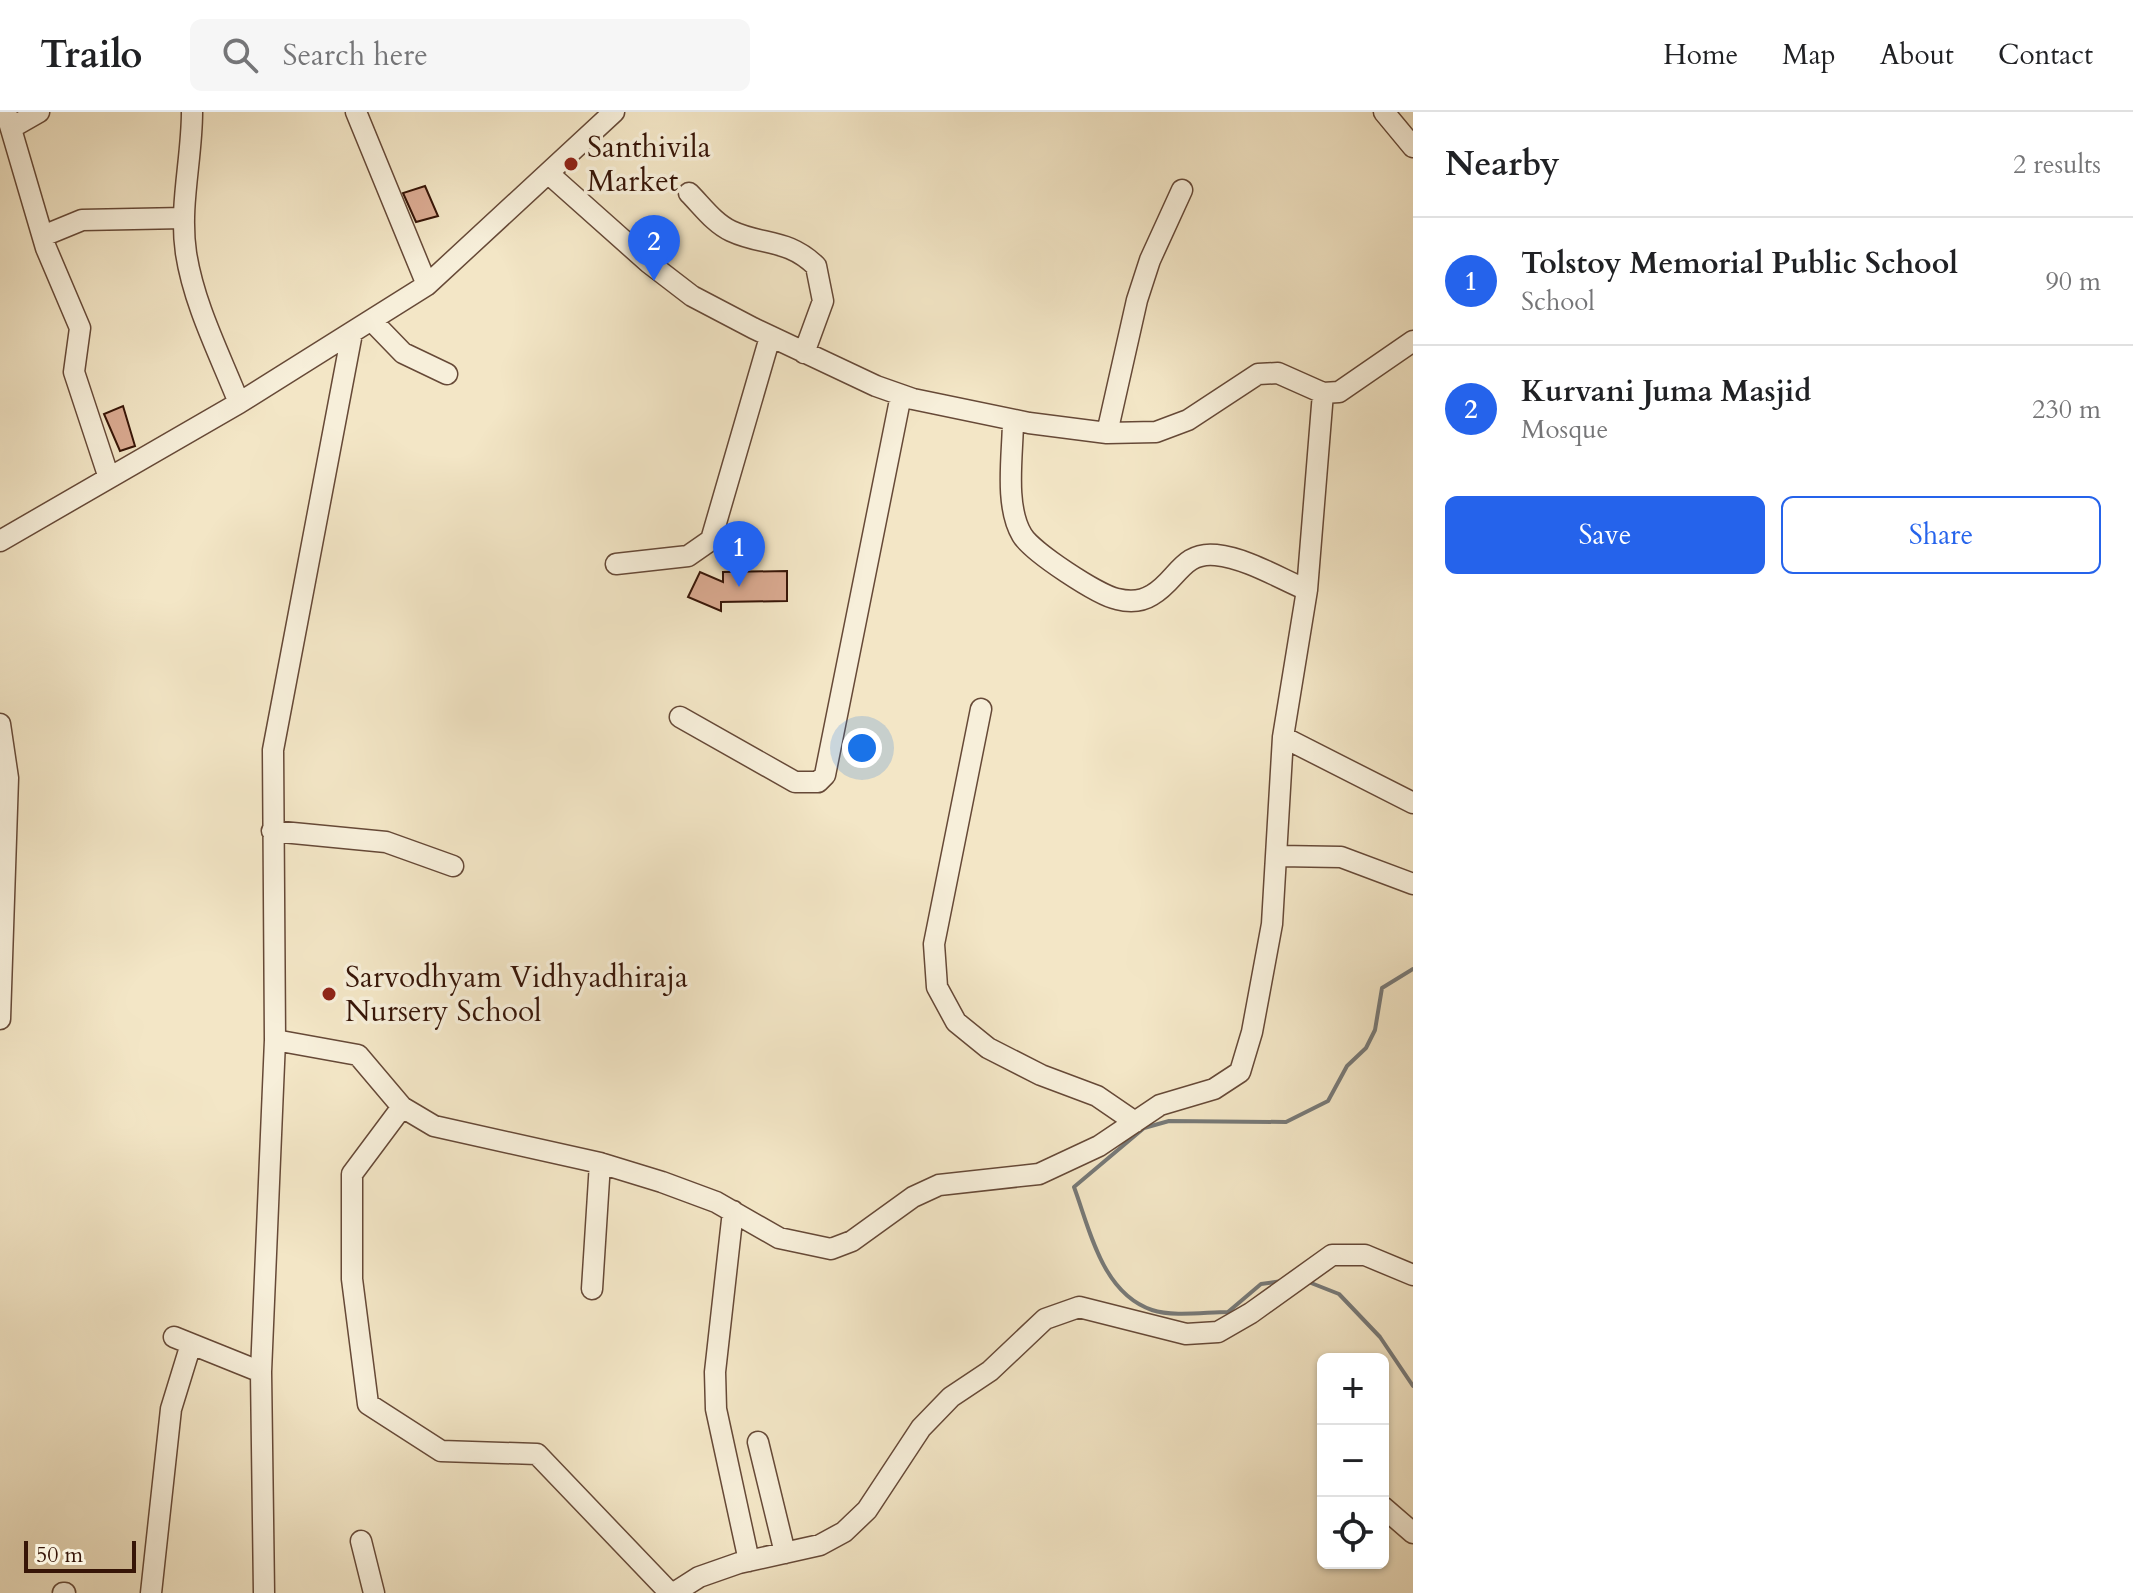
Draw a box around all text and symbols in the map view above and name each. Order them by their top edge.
search box [190,19,750,91]
text: Trailo [40,29,142,81]
icon: search [218,33,262,77]
text: Search here [282,35,428,76]
text: Home [1663,36,1738,74]
text: Map [1782,36,1836,74]
text: About [1880,36,1954,74]
text: Contact [1998,36,2093,74]
place label: Santhivila Market [587,127,711,202]
text: Nearby [1445,141,1560,187]
text: 2 results [2013,147,2101,182]
marker: Santhivila Market [562,155,580,173]
pin: 2 [628,215,680,281]
text: Tolstoy Memorial Public School [1521,243,1958,284]
text: 1 [1464,264,1478,299]
text: 90 m [2045,264,2101,299]
text: School [1521,284,1595,319]
text: Kurvani Juma Masjid [1521,371,1811,412]
text: 2 [1464,392,1478,427]
text: 230 m [2032,392,2101,427]
text: Mosque [1521,412,1608,447]
button: Save [1445,496,1765,574]
button: Share [1781,496,2101,574]
pin: 1 [713,521,765,587]
your location [842,728,882,768]
place label: Sarvodhyam Vidhyadhiraja Nursery School [345,957,688,1032]
marker: Sarvodhyam Vidhyadhiraja Nursery School [320,985,338,1003]
map controls [1317,1353,1389,1569]
button: + [1317,1353,1389,1425]
button: − [1317,1425,1389,1497]
button: locate [1317,1497,1389,1569]
scale bar [24,1537,136,1573]
text: 50 m [36,1540,83,1570]

